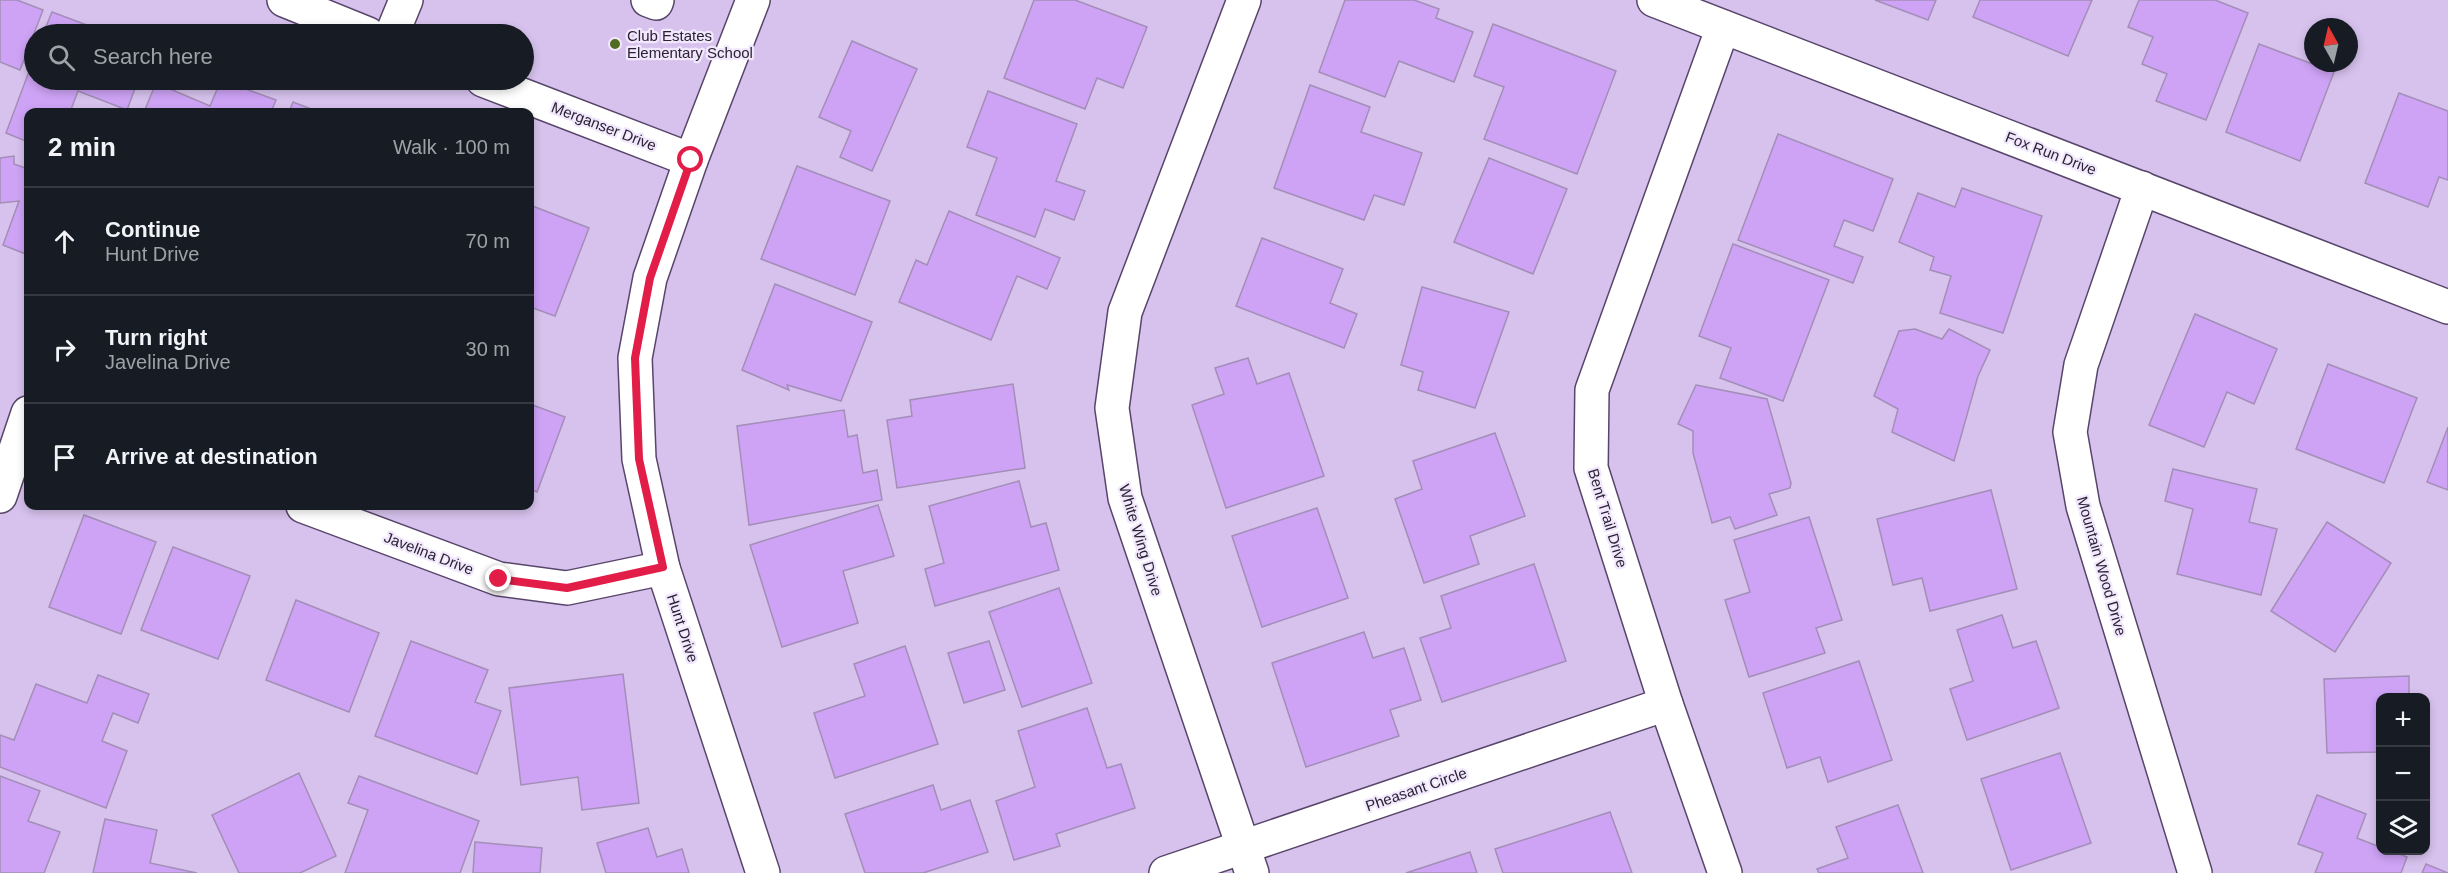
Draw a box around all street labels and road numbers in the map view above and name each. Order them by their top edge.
street label: Merganser Drive [549,98,659,154]
street label: Fox Run Drive [2003,128,2099,178]
street label: Bent Trail Drive [1585,466,1631,570]
street label: White Wing Drive [1116,482,1166,598]
street label: Mountain Wood Drive [2074,494,2130,638]
street label: Javelina Drive [382,528,476,578]
street label: Hunt Drive [664,592,702,664]
street label: Pheasant Circle [1363,764,1469,814]

